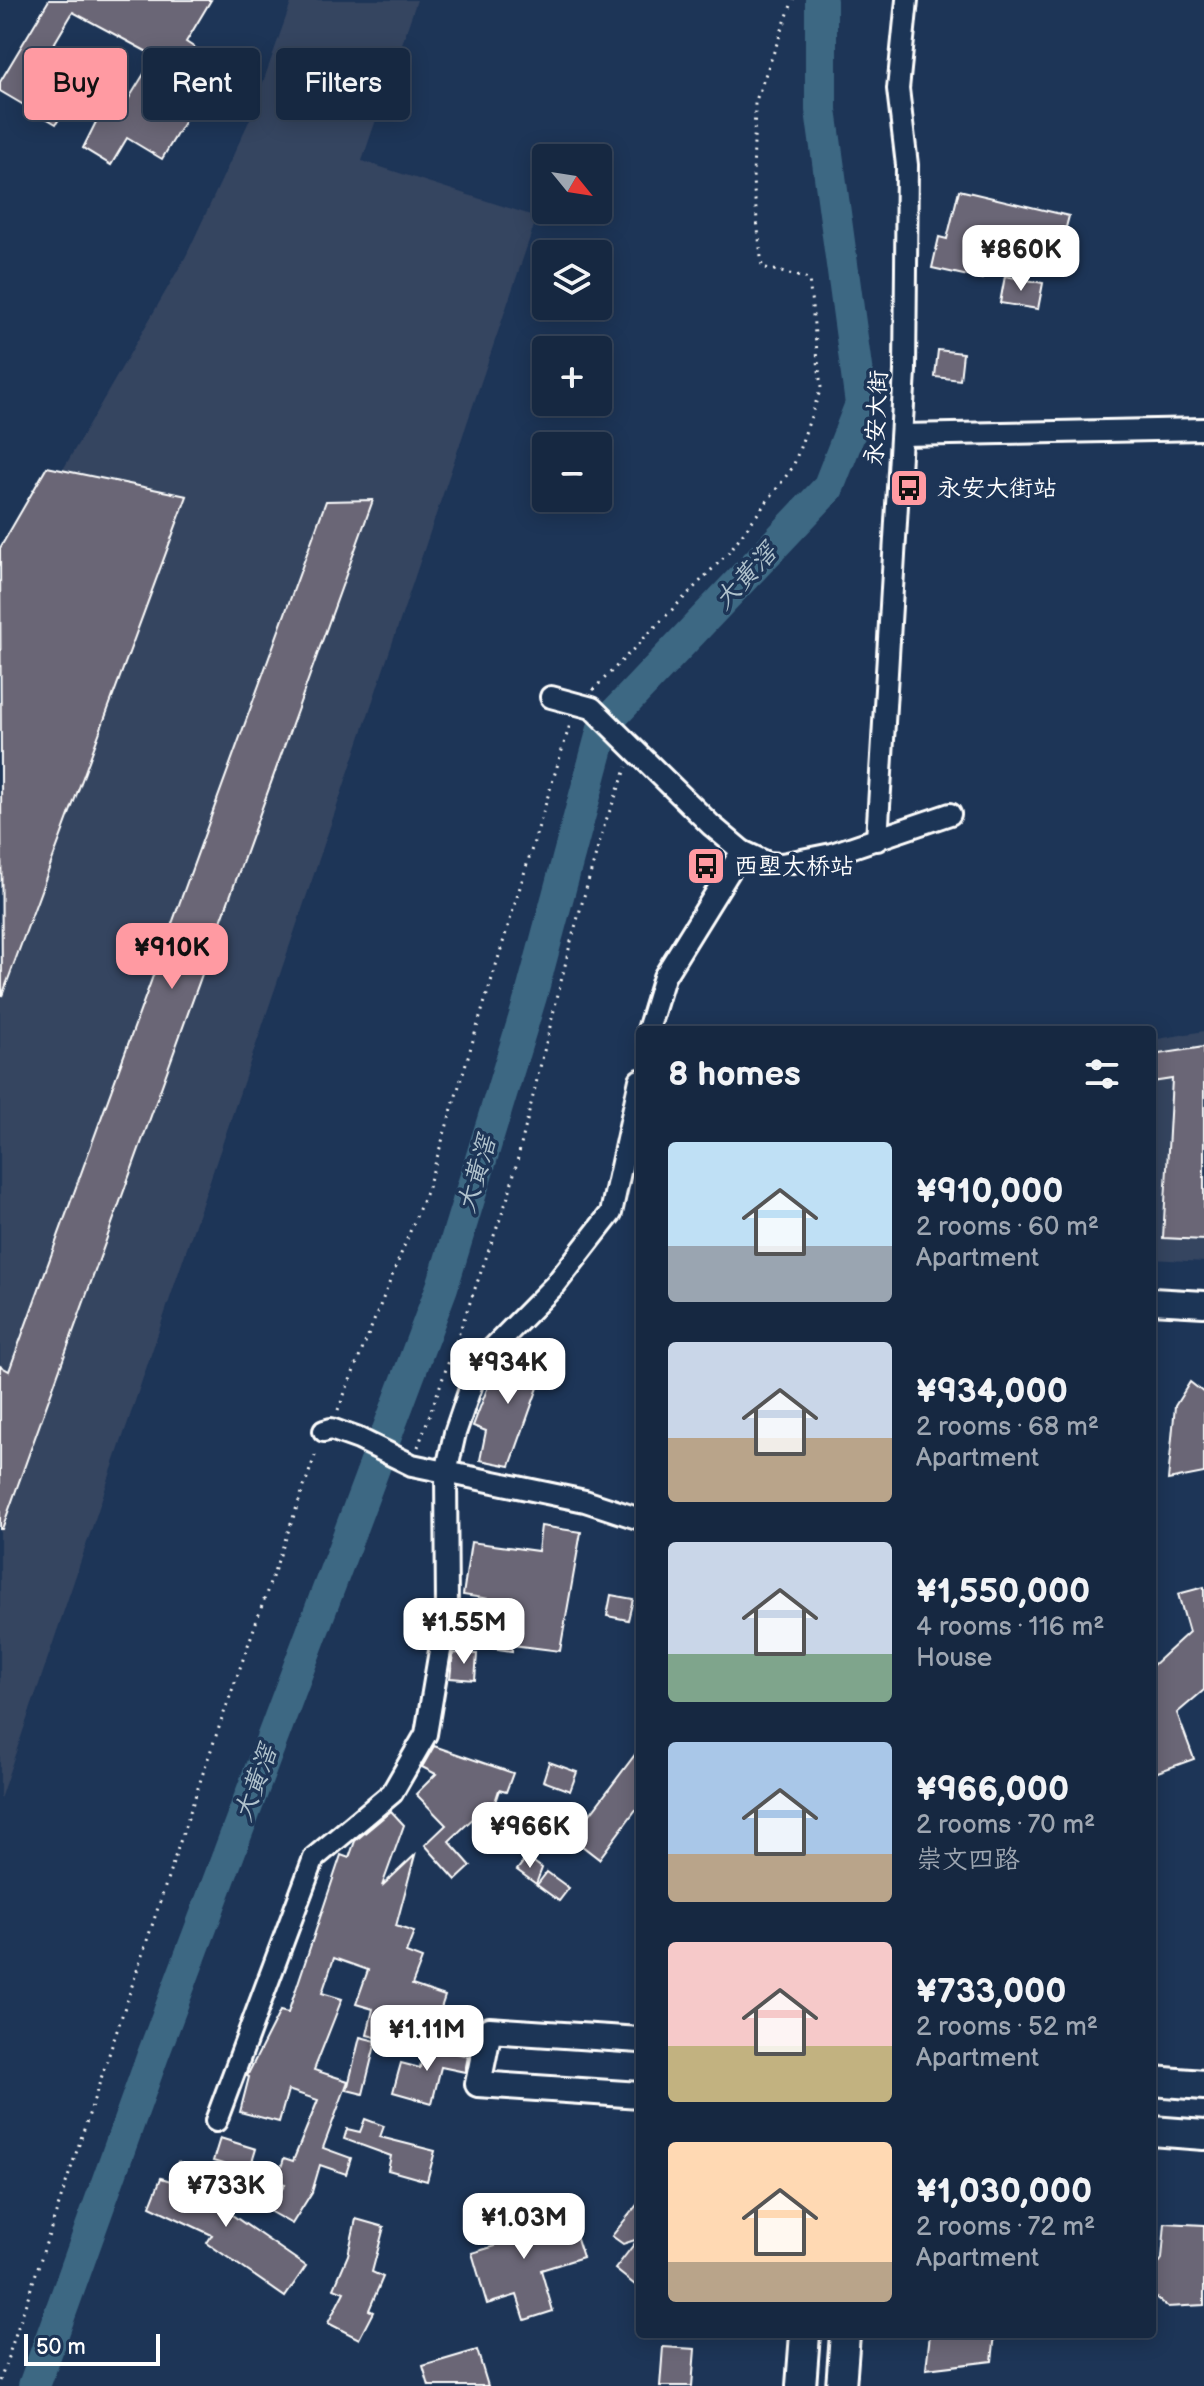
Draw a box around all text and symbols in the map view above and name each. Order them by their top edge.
chip: Buy [24,48,127,120]
chip: Rent [143,48,260,120]
chip: Filters [276,48,410,120]
north arrow [532,144,612,224]
map controls [532,144,612,512]
pin: ¥860K [965,225,1077,293]
text: ¥860K [980,235,1062,266]
button: layers [532,240,612,320]
button: + [532,336,612,416]
street label: 永安大街 [860,369,893,467]
button: − [532,432,612,512]
bus stop icon: 永安大街站 [888,467,930,509]
place label: 永安大街站 [937,474,1057,503]
water label: 大黄滘 [708,535,787,616]
bus stop icon: 西塱大桥站 [685,845,727,887]
place label: 西塱大桥站 [734,852,854,881]
pin: ¥910K [116,923,228,991]
text: ¥910K [134,933,210,964]
icon: filters [1080,1052,1124,1096]
text: 8 homes [668,1054,801,1095]
water label: 大黄滘 [451,1129,505,1216]
text: ¥910,000 [916,1171,1063,1212]
icon: home [732,1174,828,1270]
text: 2 rooms · 60 m² [916,1212,1099,1243]
text: Apartment [916,1243,1039,1274]
pin: ¥934K [452,1338,564,1406]
text: ¥934K [468,1348,548,1379]
text: ¥934,000 [916,1371,1068,1412]
icon: home [732,1374,828,1470]
text: 2 rooms · 68 m² [916,1412,1099,1443]
text: Apartment [916,1443,1039,1474]
text: ¥1,550,000 [916,1571,1090,1612]
icon: home [732,1574,828,1670]
pin: ¥1.55M [399,1598,529,1666]
text: ¥1.55M [421,1608,507,1639]
text: 4 rooms · 116 m² [916,1612,1104,1643]
text: House [916,1643,992,1674]
water label: 大黄滘 [228,1738,286,1826]
text: ¥966,000 [916,1769,1069,1810]
icon: home [732,1774,828,1870]
pin: ¥966K [474,1802,586,1870]
text: 2 rooms · 70 m² [916,1810,1095,1841]
text: ¥966K [490,1812,570,1843]
text: 崇文四路 [916,1845,1020,1876]
text: ¥733,000 [916,1971,1066,2012]
icon: home [732,1974,828,2070]
pin: ¥1.11M [362,2005,492,2073]
text: 2 rooms · 52 m² [916,2012,1098,2043]
text: ¥1.11M [389,2015,465,2046]
text: Apartment [916,2043,1039,2074]
pin: ¥733K [170,2161,282,2229]
text: ¥733K [187,2171,265,2202]
text: ¥1,030,000 [916,2171,1092,2212]
icon: home [732,2174,828,2270]
pin: ¥1.03M [459,2193,589,2261]
text: ¥1.03M [481,2203,567,2234]
text: 2 rooms · 72 m² [916,2212,1095,2243]
text: Apartment [916,2243,1039,2274]
scale bar [24,2330,160,2366]
text: 50 m [36,2334,86,2361]

